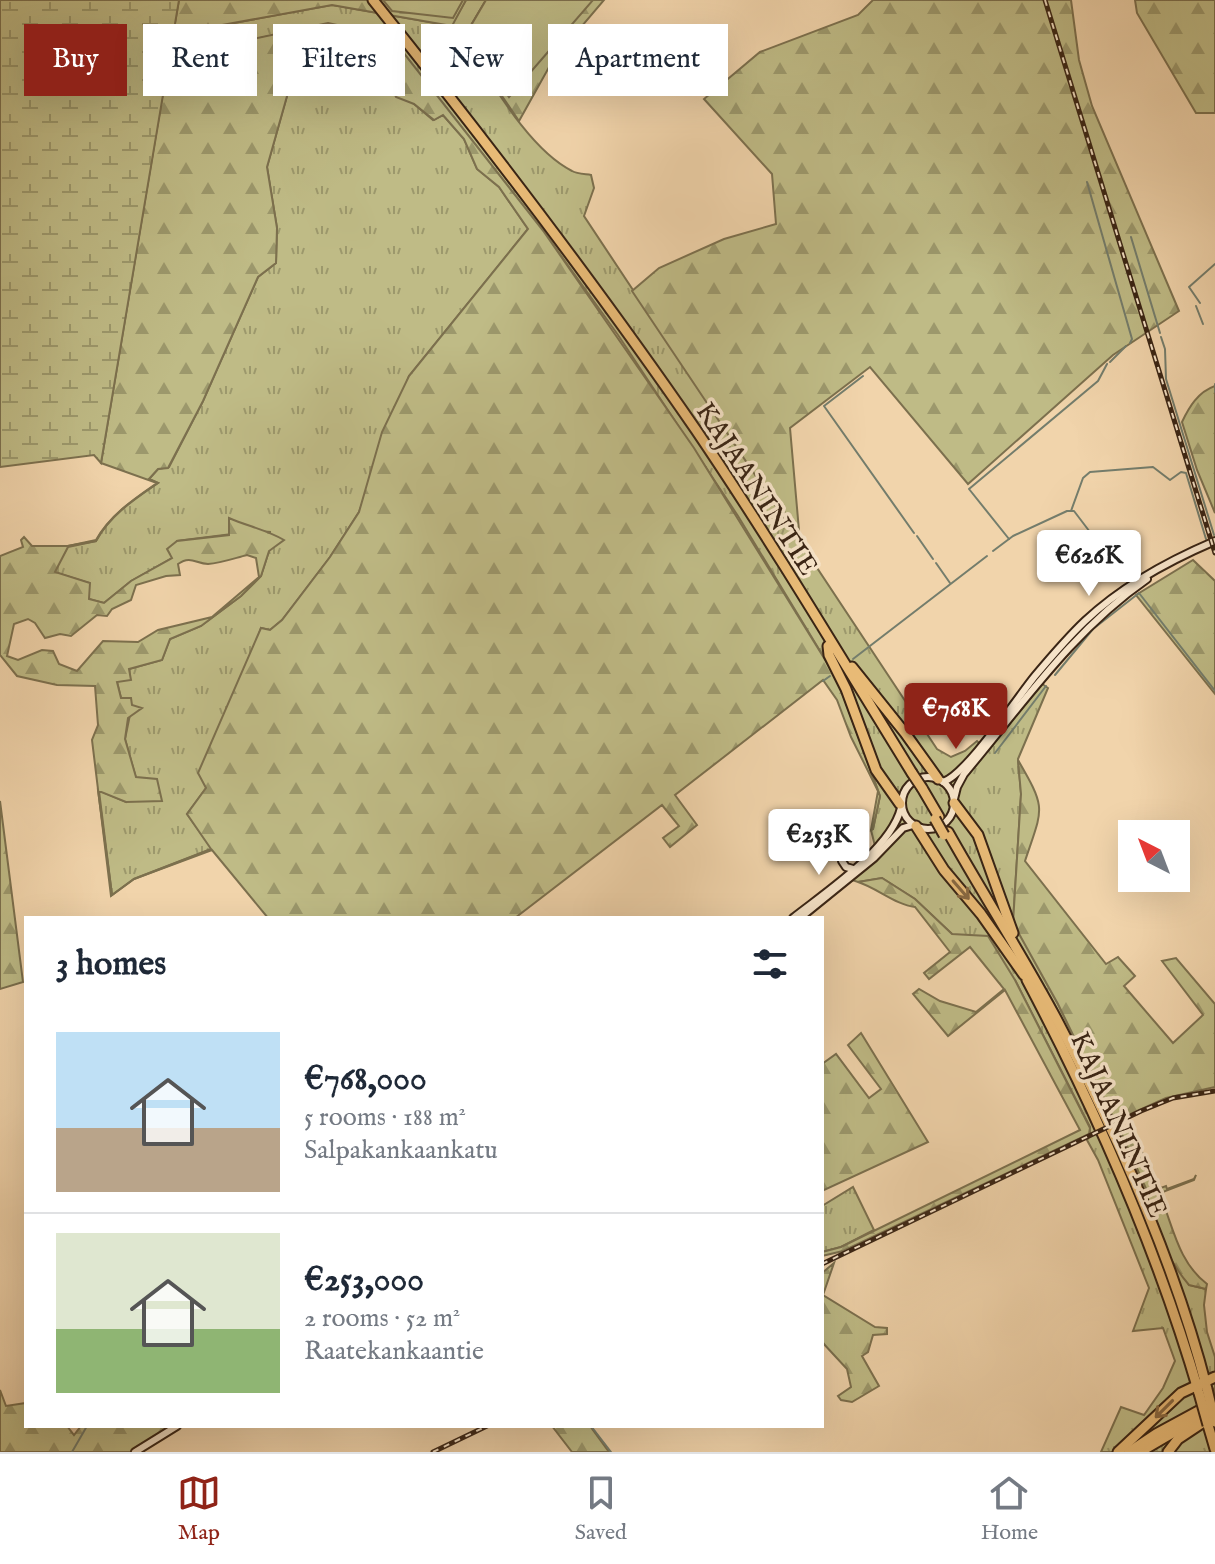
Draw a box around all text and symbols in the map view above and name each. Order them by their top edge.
chip: Buy [24,24,127,96]
chip: Rent [143,24,257,96]
chip: Filters [273,24,405,96]
chip: New [421,24,532,96]
chip: Apartment [548,24,728,96]
street label: KAJAANINTIE [687,396,825,583]
pin: €626K [1033,530,1145,598]
text: €626K [1055,539,1123,572]
pin: €768K [900,683,1012,751]
text: €768K [922,692,990,725]
pin: €253K [763,809,875,877]
text: €253K [786,818,852,851]
north arrow [1118,820,1190,892]
map controls [1118,820,1190,892]
one-way arrow [952,880,970,900]
icon: filters [748,942,792,986]
text: 3 homes [56,943,166,986]
street label: KAJAANINTIE [1061,1027,1174,1223]
text: €768,000 [304,1058,427,1101]
icon: home [120,1064,216,1160]
text: 5 rooms · 188 m² [304,1101,466,1134]
text: Salpakankaankatu [304,1134,498,1167]
text: €253,000 [304,1259,424,1302]
icon: home [120,1265,216,1361]
text: 2 rooms · 52 m² [304,1302,460,1335]
text: Raatekankaantie [304,1335,484,1368]
one-way arrow [1155,1399,1174,1418]
tab: Map [177,1471,221,1547]
tab: Saved [575,1471,627,1547]
tab: Home [981,1471,1038,1547]

